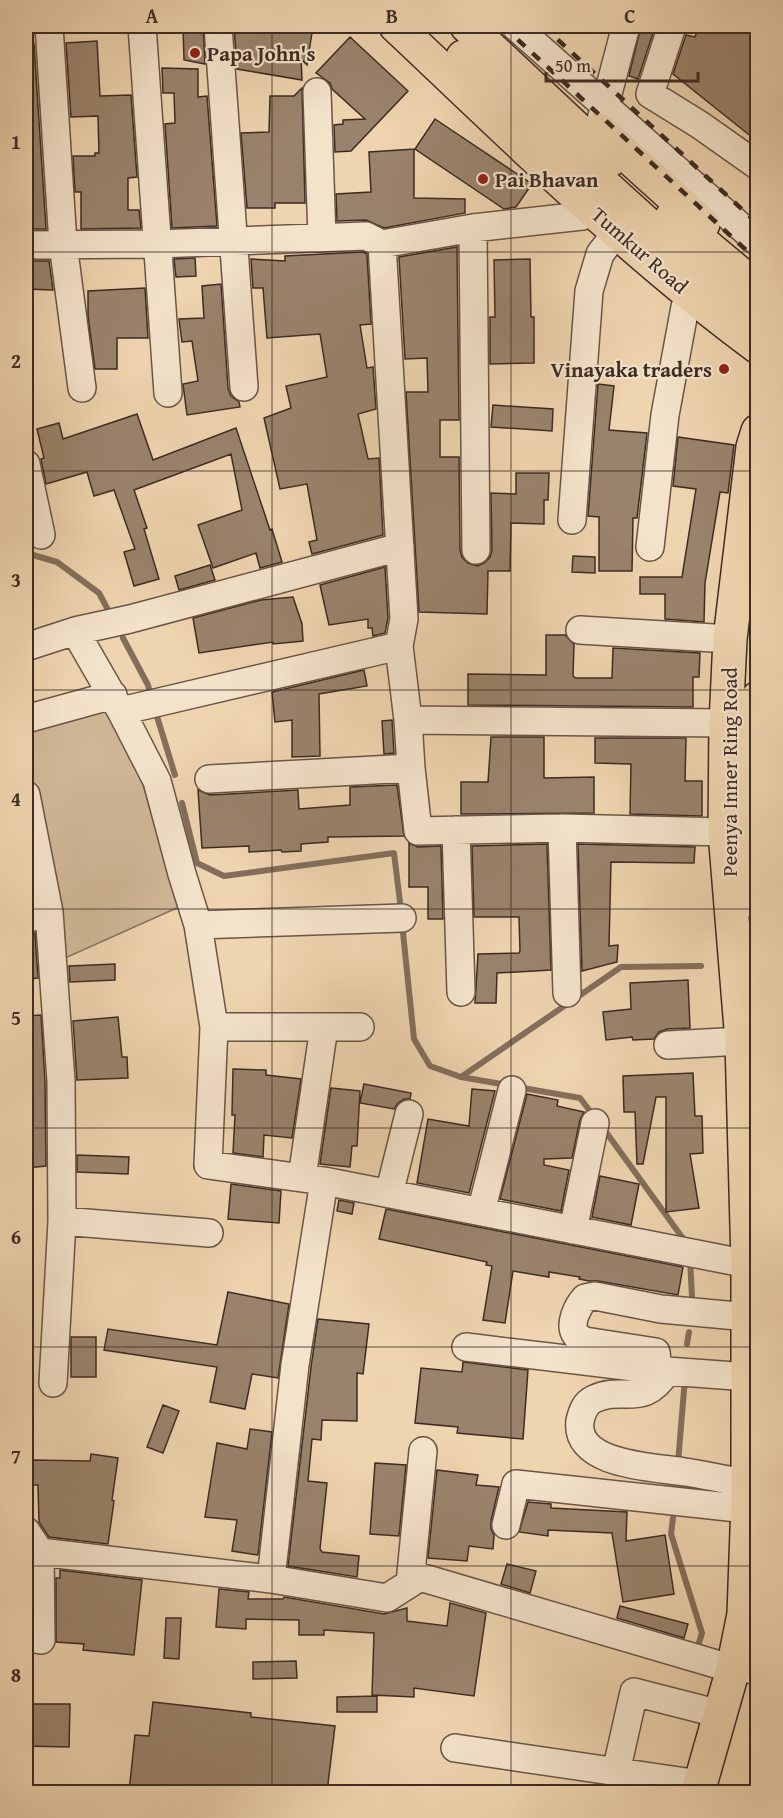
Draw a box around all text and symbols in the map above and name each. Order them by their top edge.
text: A [146,1,159,30]
text: B [386,1,398,30]
text: C [624,1,636,30]
place label: Papa John's [207,38,315,69]
scale bar [546,45,698,83]
marker: Papa John's [188,46,202,60]
text: 50 m [555,52,591,79]
text: 1 [11,127,21,156]
place label: Pai Bhavan [495,164,599,195]
marker: Pai Bhavan [476,172,490,186]
street label: Tumkur Road [585,199,696,301]
text: 2 [11,346,21,375]
place label: Vinayaka traders [551,354,712,385]
marker: Vinayaka traders [717,362,731,376]
text: 3 [11,565,21,594]
street label: Peenya Inner Ring Road [714,666,745,877]
text: 4 [11,784,21,813]
text: 5 [11,1003,21,1032]
text: 6 [11,1222,21,1251]
text: 7 [11,1441,21,1470]
text: 8 [11,1660,21,1689]

